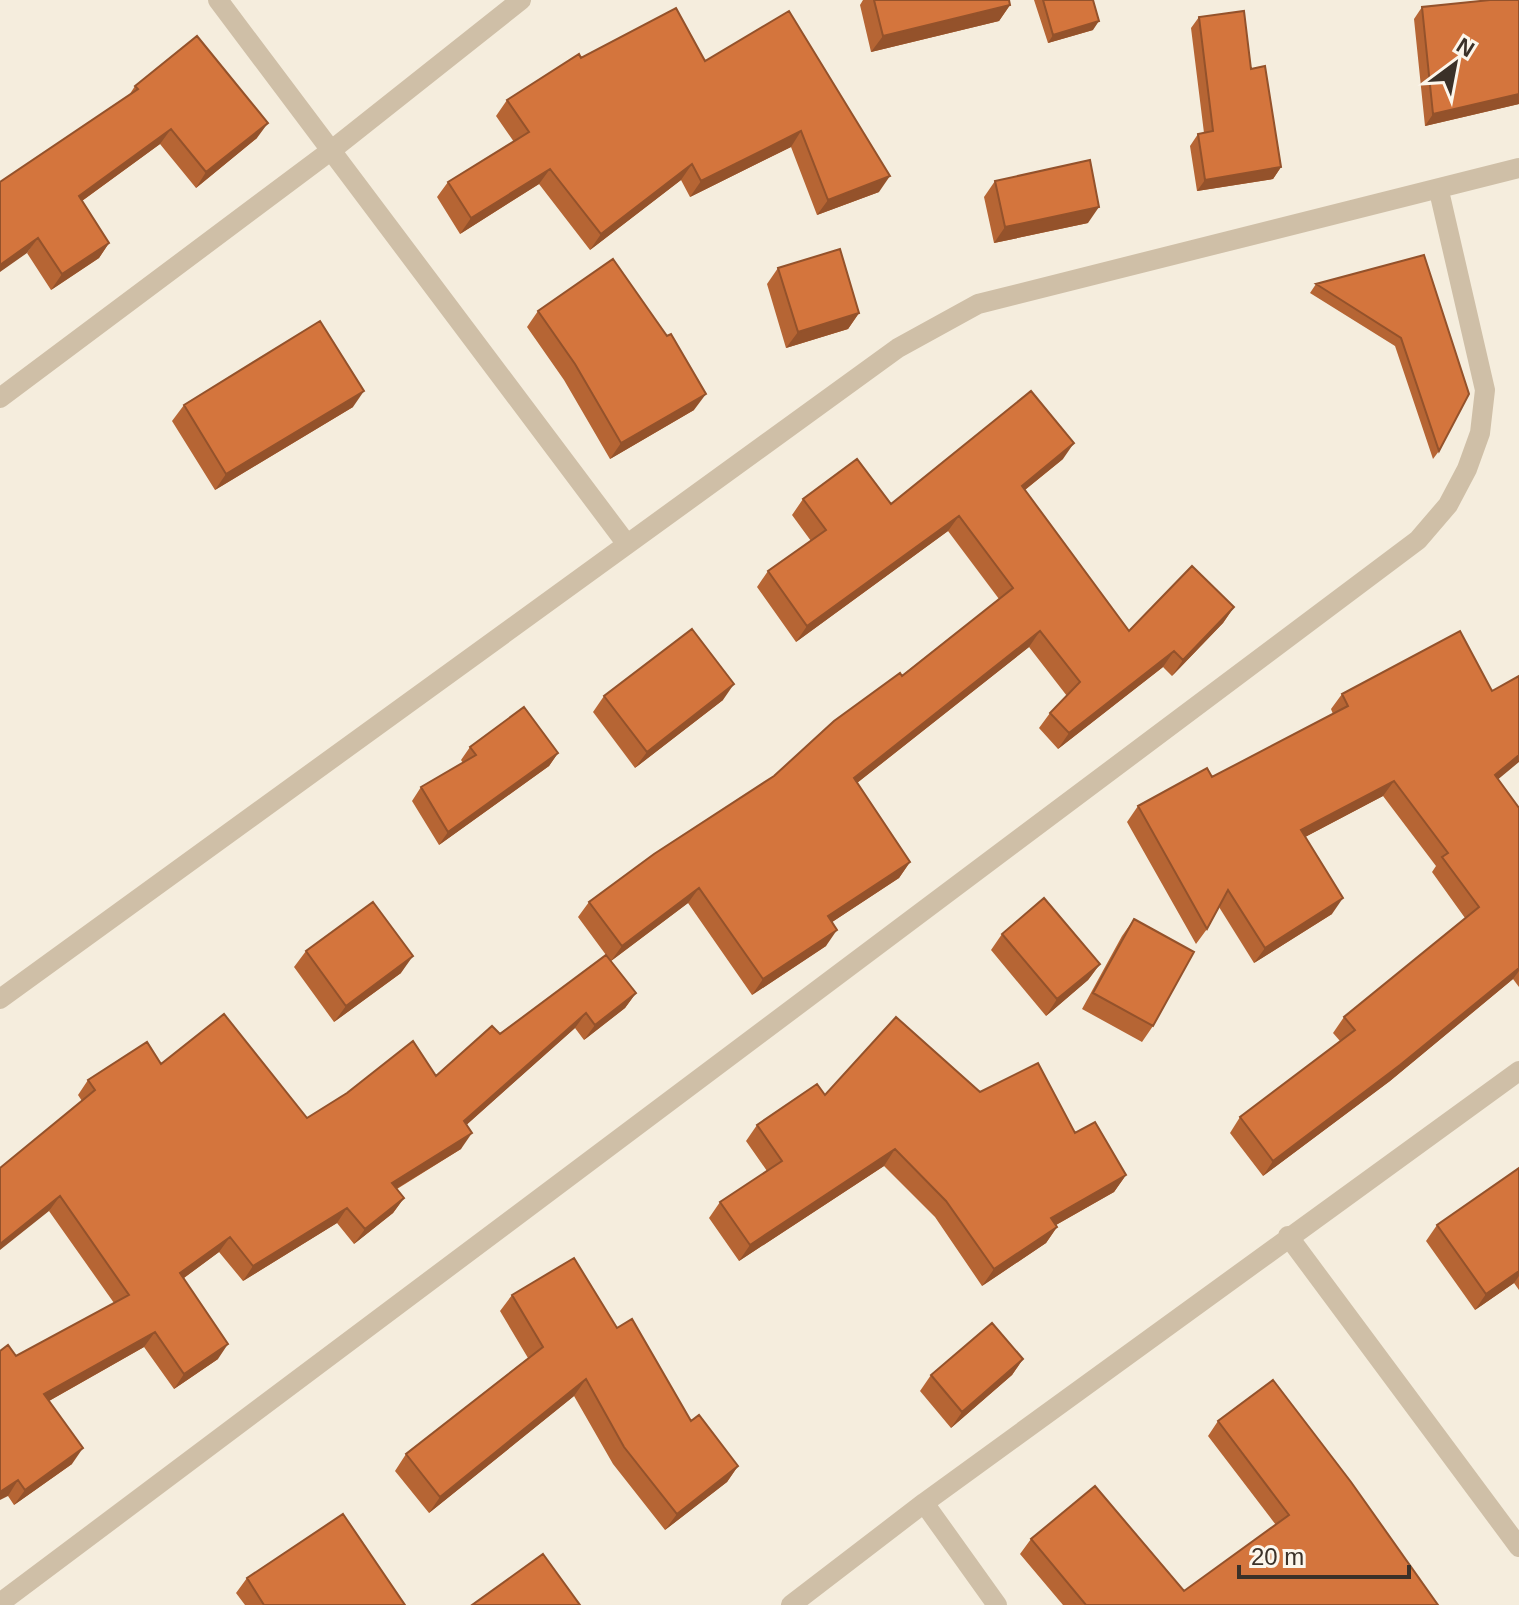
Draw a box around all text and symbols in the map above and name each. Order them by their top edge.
north arrow [1415,24,1495,104]
text: N [1452,33,1479,62]
scale bar [1239,1529,1409,1579]
text: 20 m [1251,1543,1304,1570]

